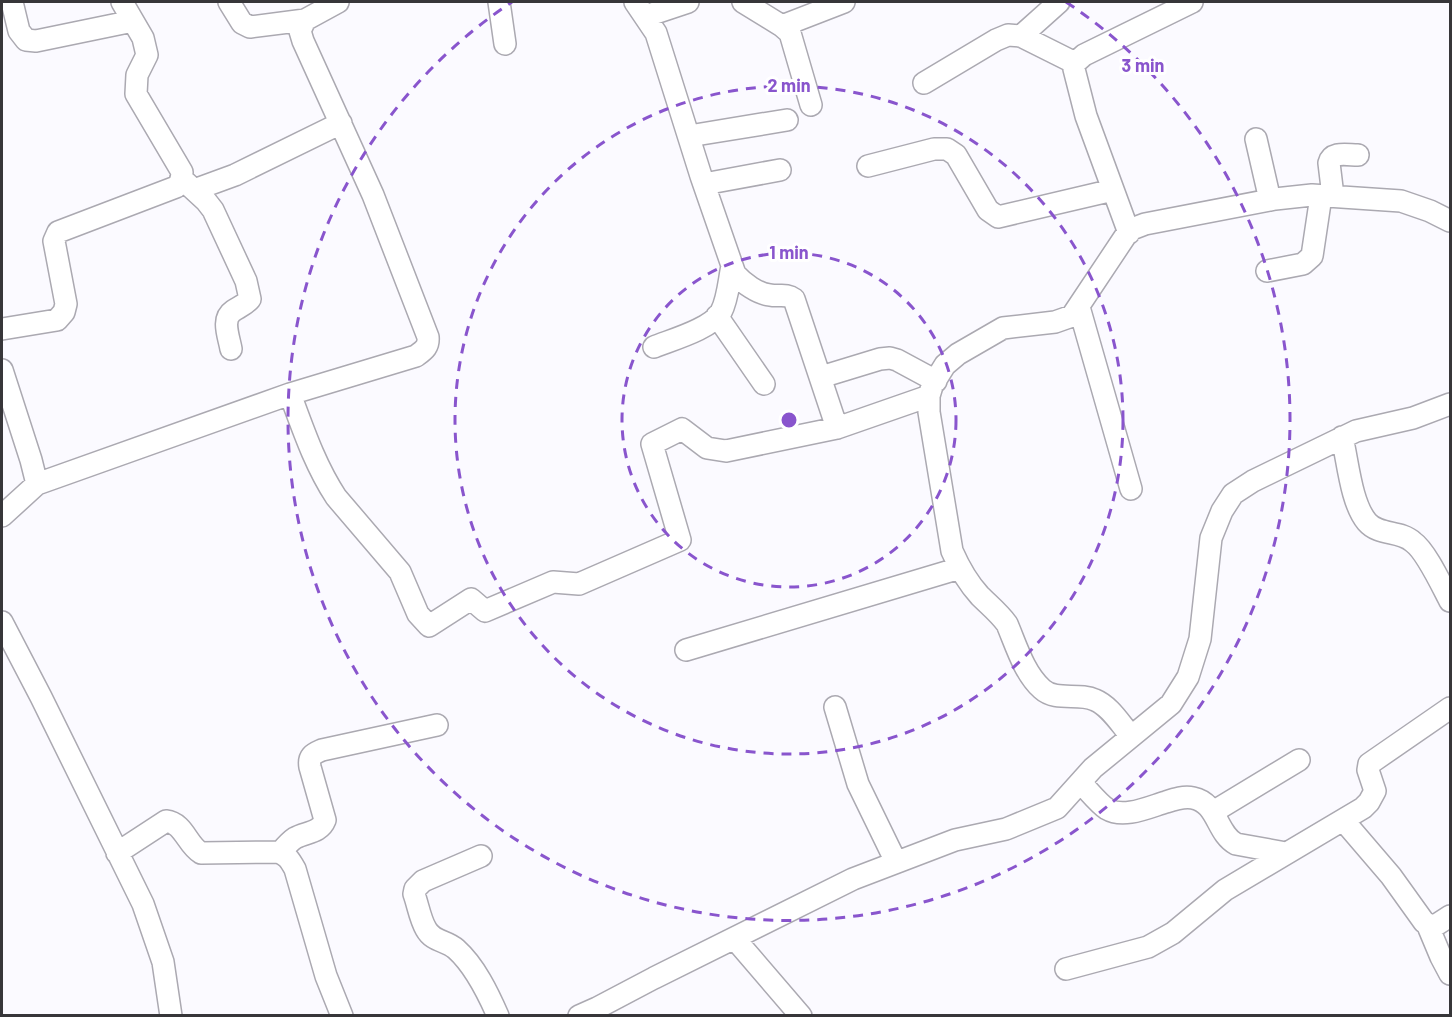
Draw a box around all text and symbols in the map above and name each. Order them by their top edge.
text: 3 min [1122,54,1164,76]
text: 2 min [767,74,811,96]
text: 1 min [769,241,809,263]
centre of rings [779,410,799,430]

